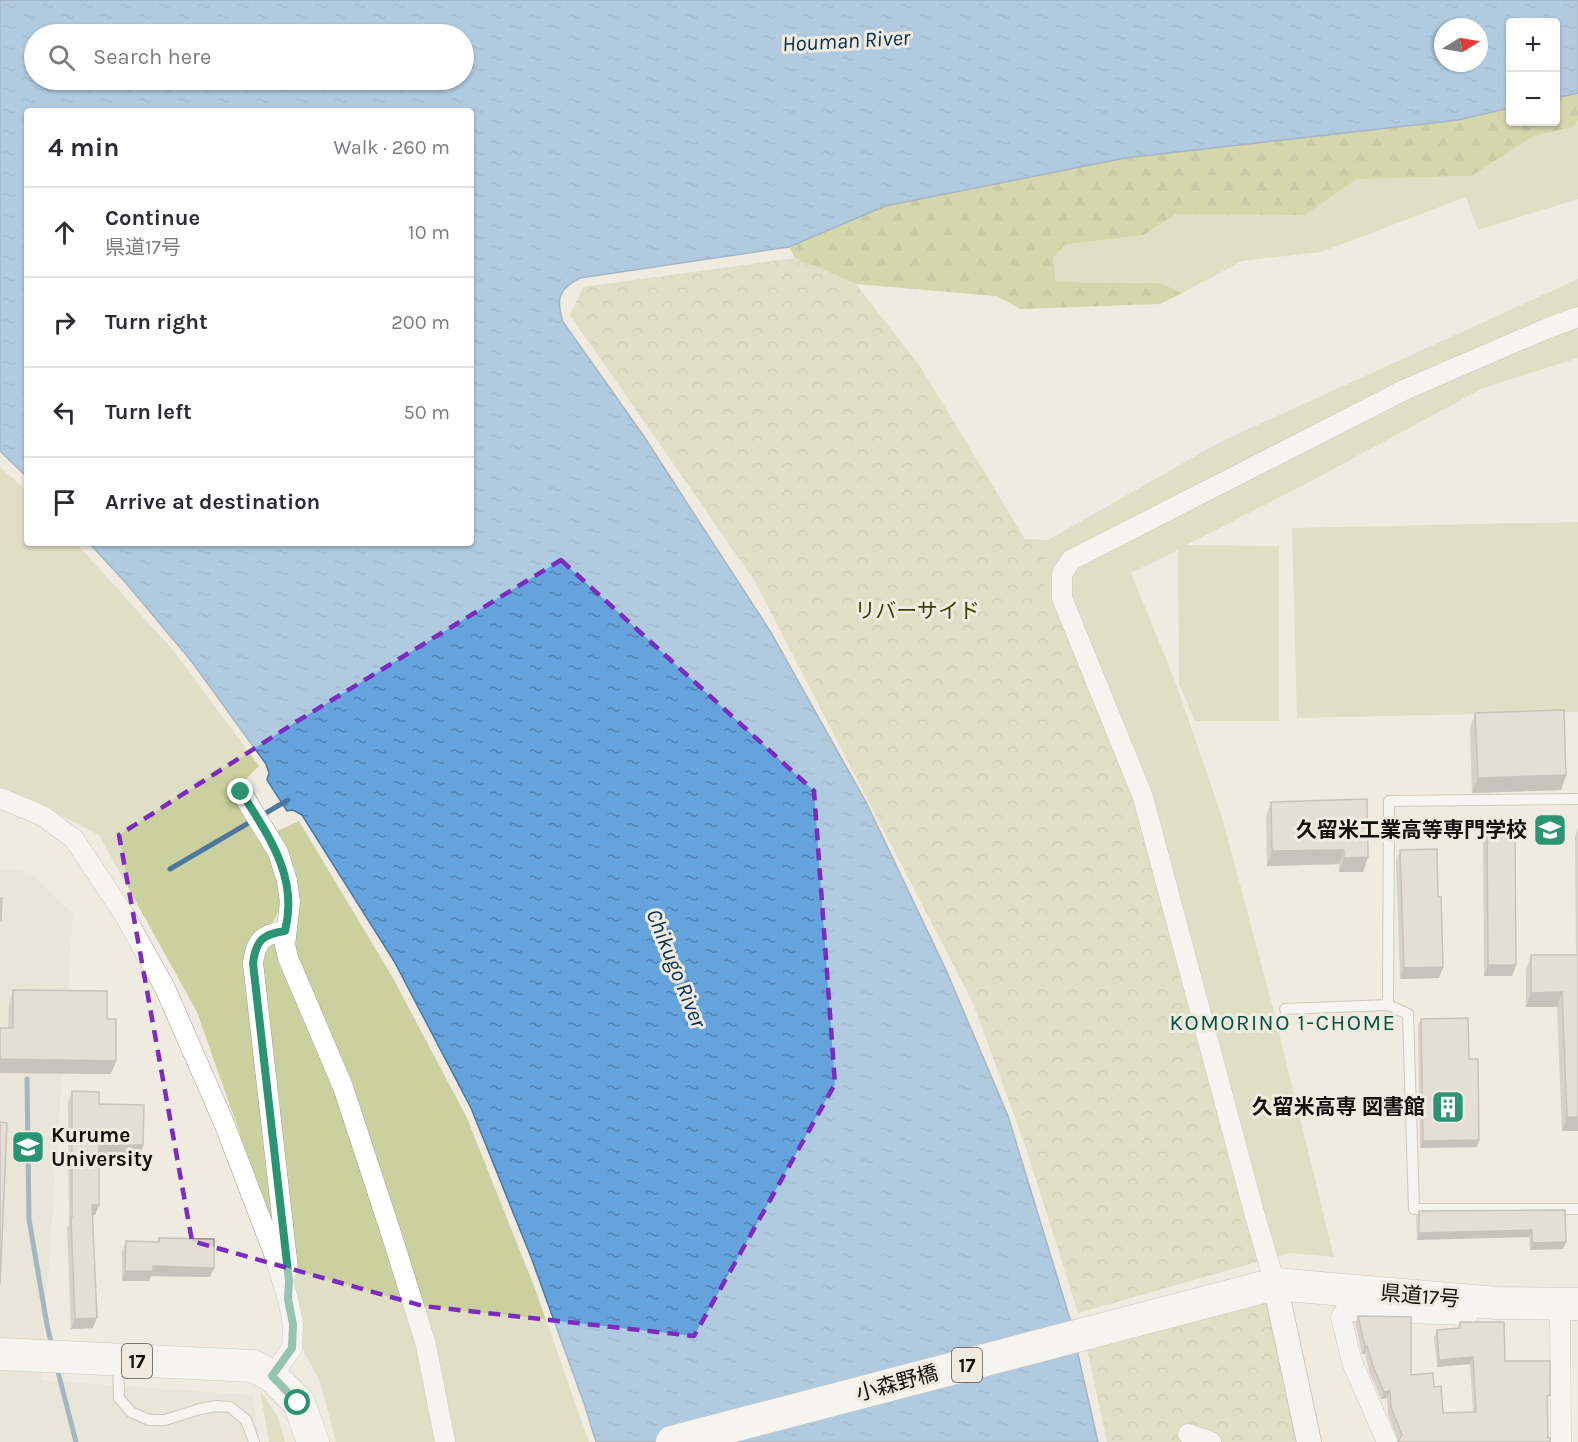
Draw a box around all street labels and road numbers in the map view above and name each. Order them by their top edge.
street label: 県道17号 [1379,1281,1461,1311]
road number: 17 [122,1344,152,1378]
road number: 17 [952,1348,982,1382]
street label: 小森野橋 [853,1361,941,1405]

